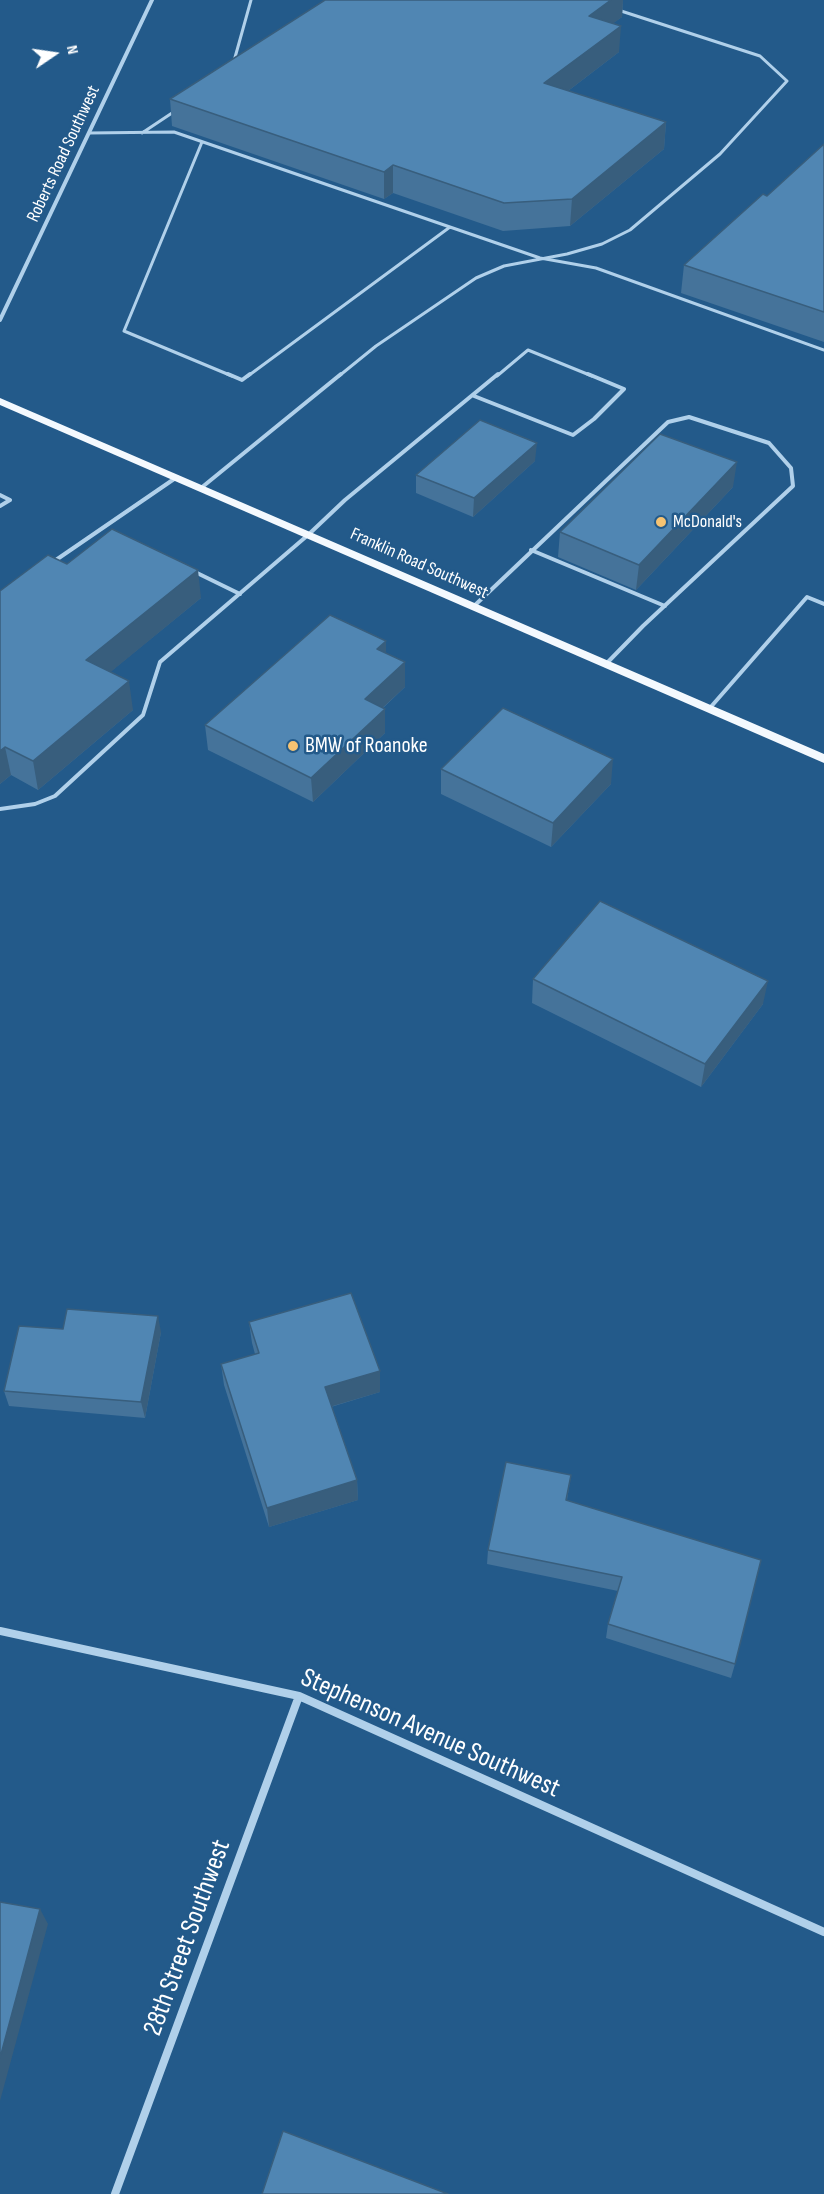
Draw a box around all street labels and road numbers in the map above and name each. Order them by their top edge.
street label: Roberts Road Southwest [23,82,105,226]
street label: Franklin Road Southwest [347,524,491,604]
street label: Stephenson Avenue Southwest [295,1662,565,1806]
street label: 28th Street Southwest [138,1836,238,2040]

